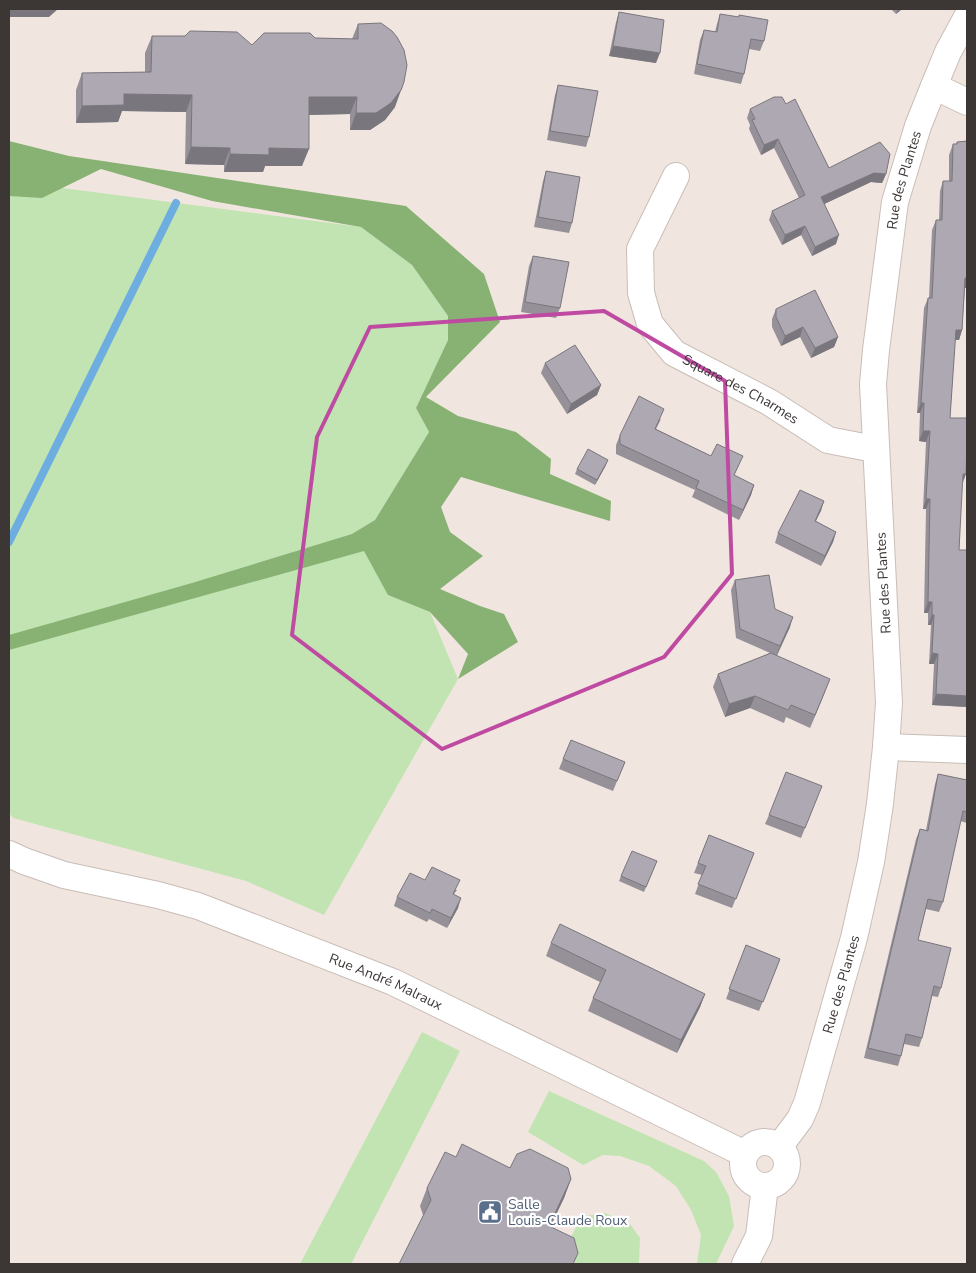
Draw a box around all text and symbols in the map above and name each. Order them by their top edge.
street label: Rue des Plantes [883,128,926,231]
street label: Square des Charmes [679,350,803,429]
street label: Rue des Plantes [871,531,896,634]
street label: Rue des Plantes [818,933,864,1036]
street label: Rue André Malraux [326,949,446,1015]
place label: Salle Louis-Claude Roux [508,1195,628,1230]
public building icon: Salle Louis-Claude Roux [477,1199,503,1225]

